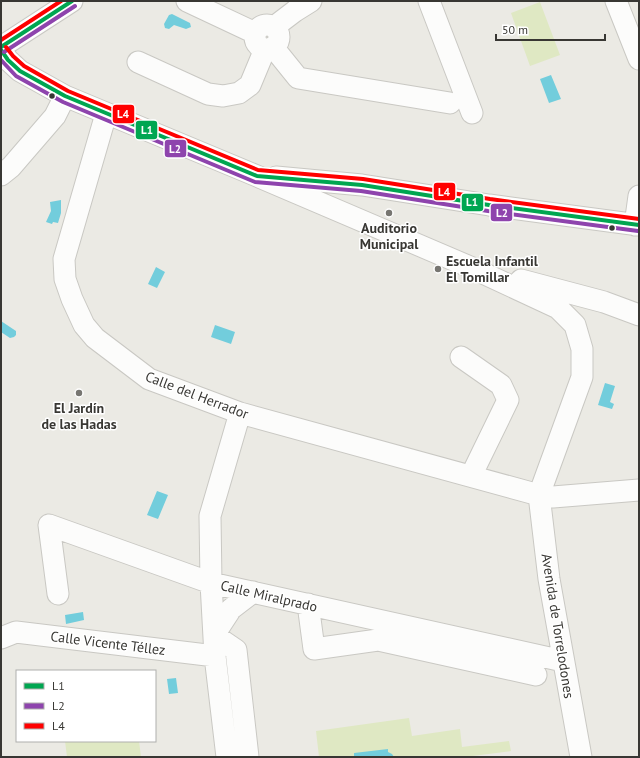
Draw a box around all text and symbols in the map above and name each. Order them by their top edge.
scale bar [496,16,605,42]
text: 50 m [502,22,528,37]
unlabelled marker [47,91,57,101]
line badge: L4 [112,104,135,124]
text: L4 [117,107,130,121]
line badge: L1 [135,120,158,140]
text: L1 [141,123,153,137]
line badge: L2 [164,139,187,158]
text: L2 [169,142,181,156]
line badge: L4 [433,182,456,201]
text: L4 [438,185,451,199]
line badge: L1 [461,193,484,212]
text: L1 [466,195,478,209]
line badge: L2 [490,203,513,222]
text: L2 [496,206,508,220]
marker: Auditorio Municipal [384,208,394,218]
place label: Auditorio Municipal [360,219,419,253]
unlabelled marker [607,223,617,233]
place label: Escuela Infantil El Tomillar [446,252,539,286]
marker: Escuela Infantil El Tomillar [433,264,443,274]
street label: Calle del Herrador [143,367,251,423]
marker: El Jardín de las Hadas [74,388,84,398]
place label: El Jardín de las Hadas [41,399,117,433]
street label: Avenida de Torrelodones [538,552,578,700]
street label: Calle Miralprado [219,576,319,616]
street label: Calle Vicente Téllez [50,627,166,659]
legend [16,670,156,742]
text: L1 [52,678,65,693]
text: L2 [52,698,65,713]
text: L4 [52,718,65,733]

